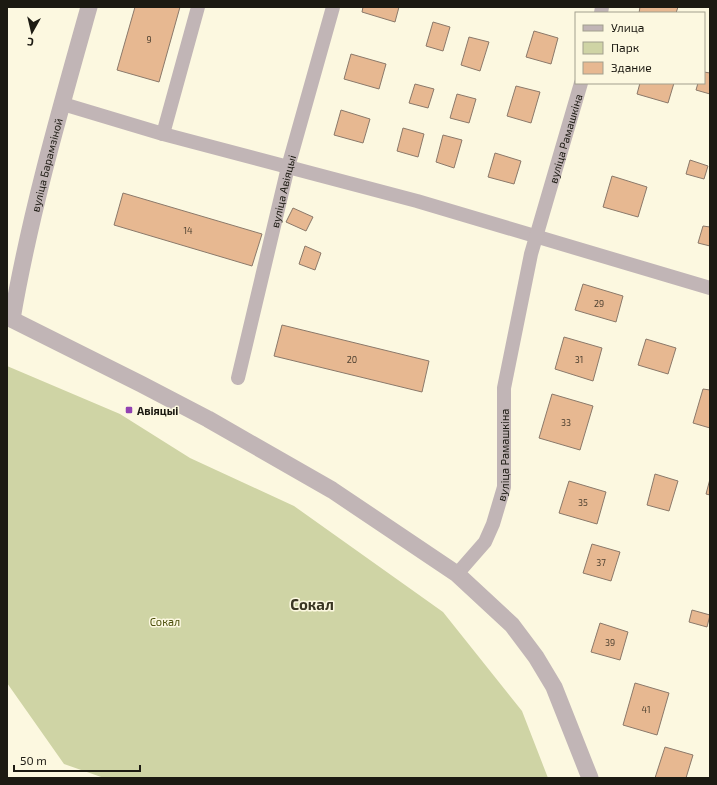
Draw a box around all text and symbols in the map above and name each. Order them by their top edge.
north arrow [12,12,52,52]
legend [575,12,705,84]
text: Улица [611,20,644,34]
house number: 9 [146,34,152,45]
text: С [26,35,35,49]
text: Парк [611,40,640,54]
text: Здание [611,60,652,74]
street label: вуліца Рамашкіна [546,92,584,185]
street label: вуліца Барамзіной [28,116,64,213]
street label: вуліца Авіяцыі [267,153,298,229]
house number: 14 [183,225,193,236]
house number: 29 [594,298,604,309]
house number: 20 [347,354,357,365]
house number: 31 [575,354,583,365]
place label: Авіяцыі [137,404,178,417]
marker: Авіяцыі [124,405,134,415]
street label: вуліца Рамашкіна [494,409,511,502]
house number: 33 [561,417,571,428]
house number: 35 [578,497,588,508]
house number: 37 [596,557,606,568]
district label: Сокал [290,595,334,613]
park label: Сокал [150,615,180,628]
house number: 39 [605,637,615,648]
house number: 41 [641,704,651,715]
scale bar [14,747,140,773]
text: 50 m [20,753,47,767]

